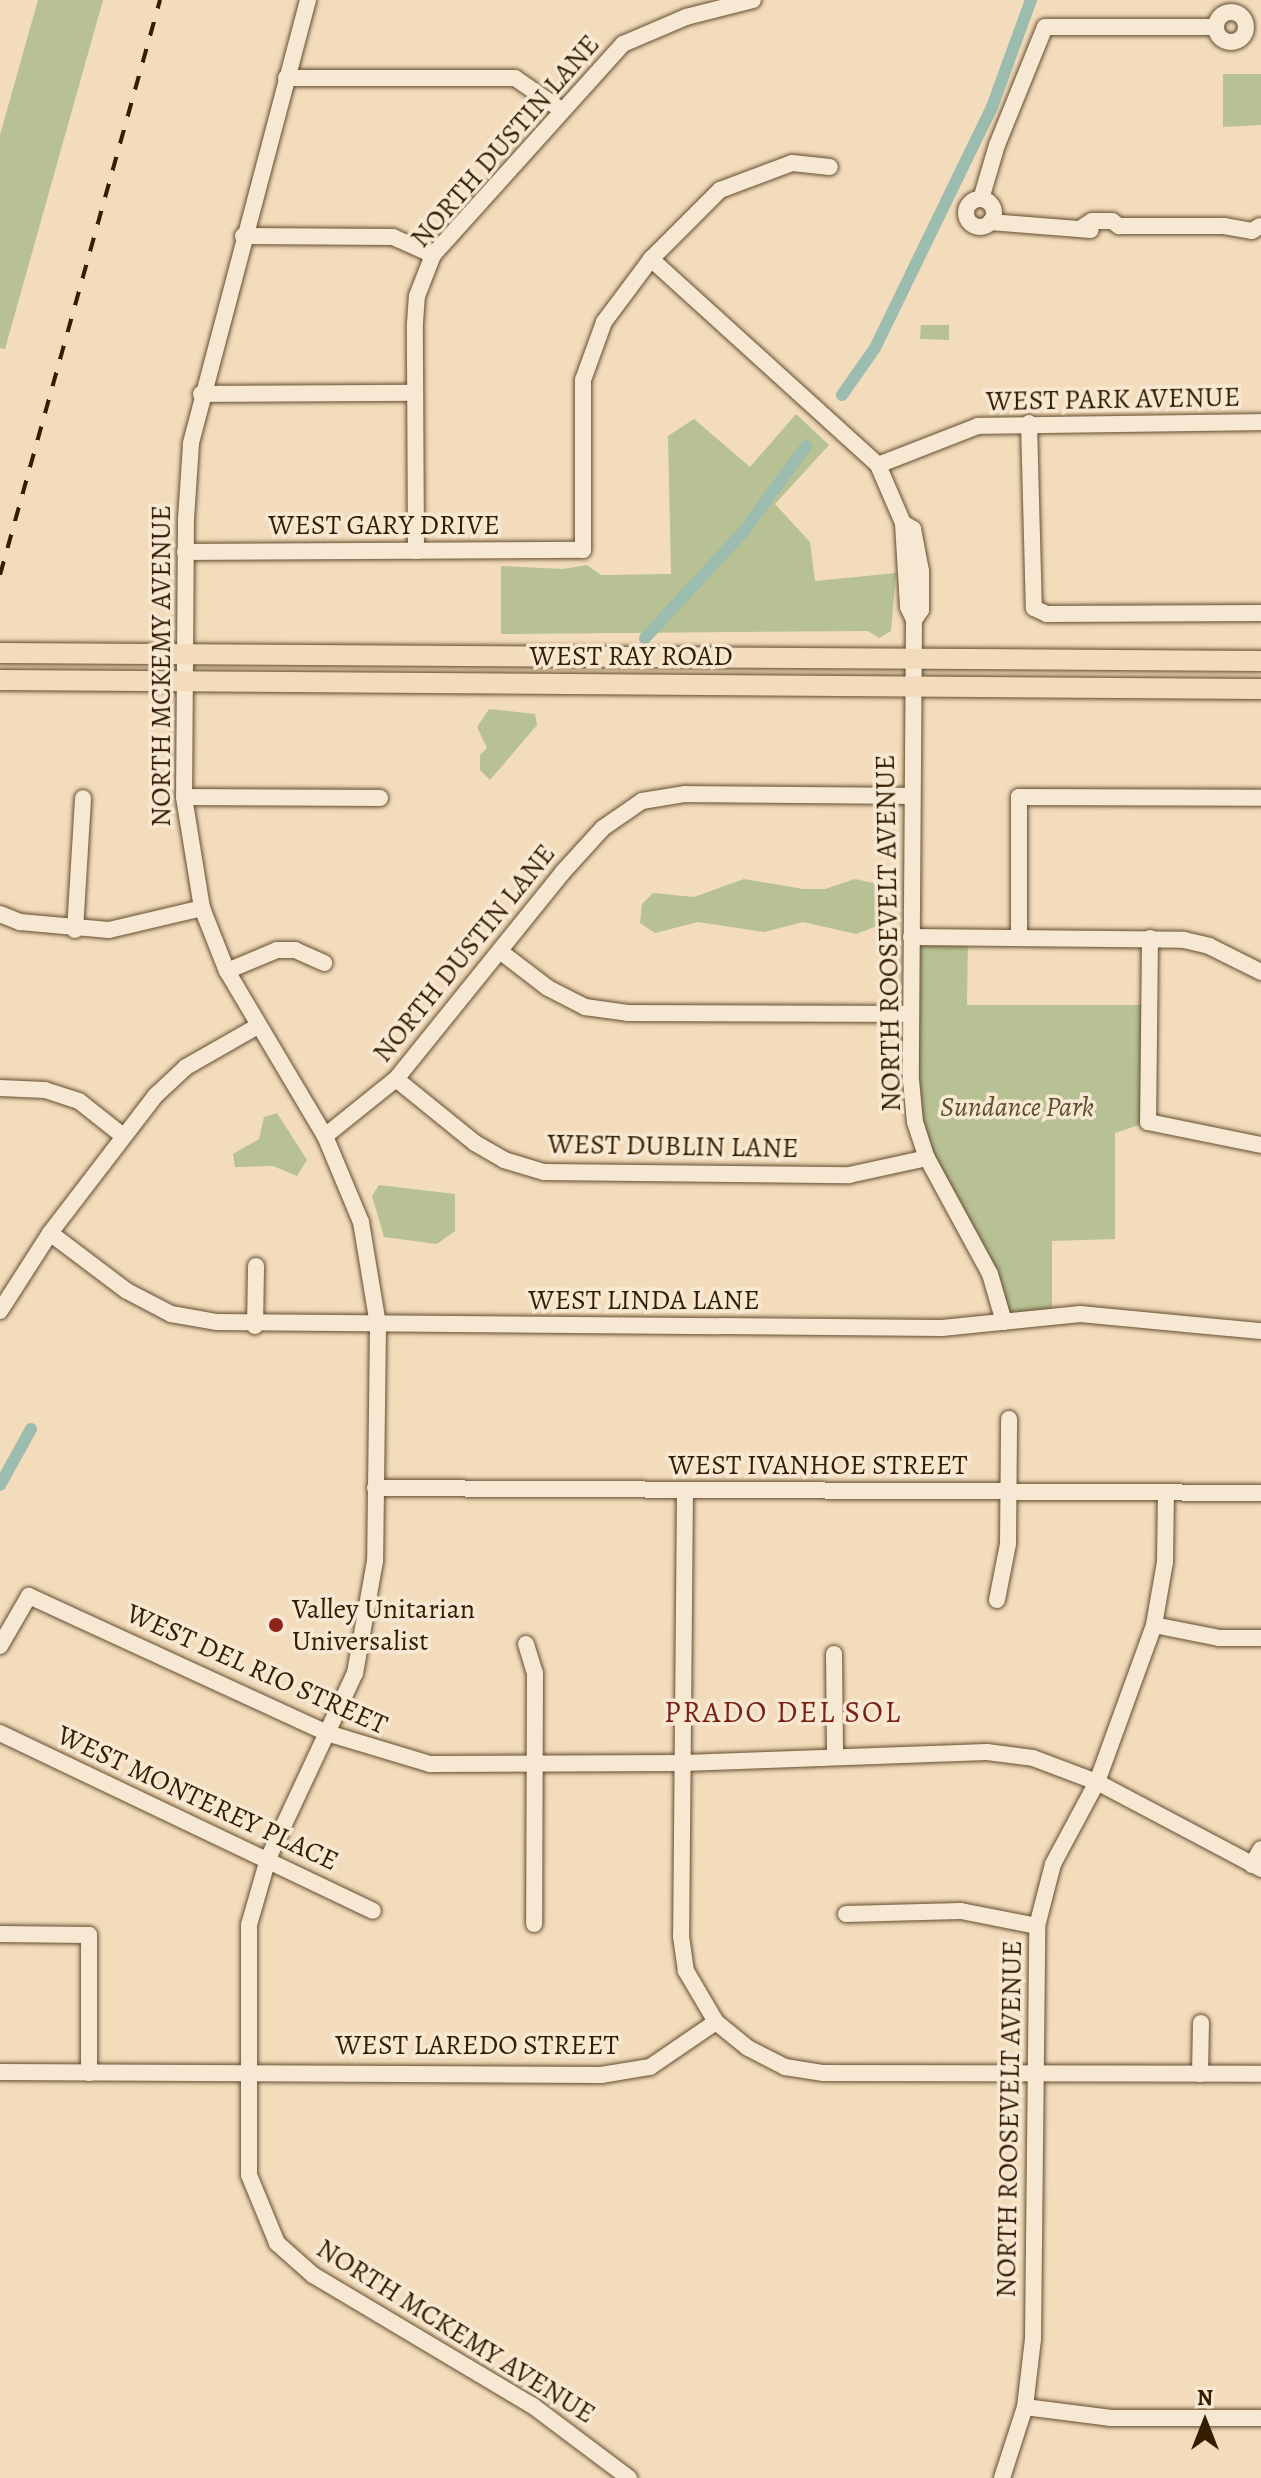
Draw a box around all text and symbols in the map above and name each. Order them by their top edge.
street label: NORTH DUSTIN LANE [403,28,607,254]
street label: WEST PARK AVENUE [986,380,1240,418]
street label: NORTH MCKEMY AVENUE [144,505,178,827]
street label: WEST GARY DRIVE [268,508,500,542]
street label: WEST RAY ROAD [529,639,733,673]
street label: NORTH ROOSEVELT AVENUE [868,754,908,1112]
street label: NORTH DUSTIN LANE [366,837,562,1069]
park label: Sundance Park [940,1090,1094,1124]
street label: WEST DUBLIN LANE [547,1127,799,1165]
street label: WEST LINDA LANE [528,1283,760,1317]
street label: WEST IVANHOE STREET [668,1448,968,1482]
place label: Valley Unitarian Universalist [292,1592,475,1658]
street label: WEST DEL RIO STREET [121,1596,393,1742]
marker: Valley Unitarian Universalist [267,1616,285,1634]
district label: PRADO DEL SOL [664,1694,902,1730]
street label: WEST MONTEREY PLACE [52,1718,344,1878]
street label: NORTH ROOSEVELT AVENUE [989,1940,1029,2298]
street label: WEST LAREDO STREET [335,2028,619,2062]
street label: NORTH MCKEMY AVENUE [310,2231,602,2431]
north arrow [1165,2382,1245,2462]
text: N [1197,2383,1213,2413]

